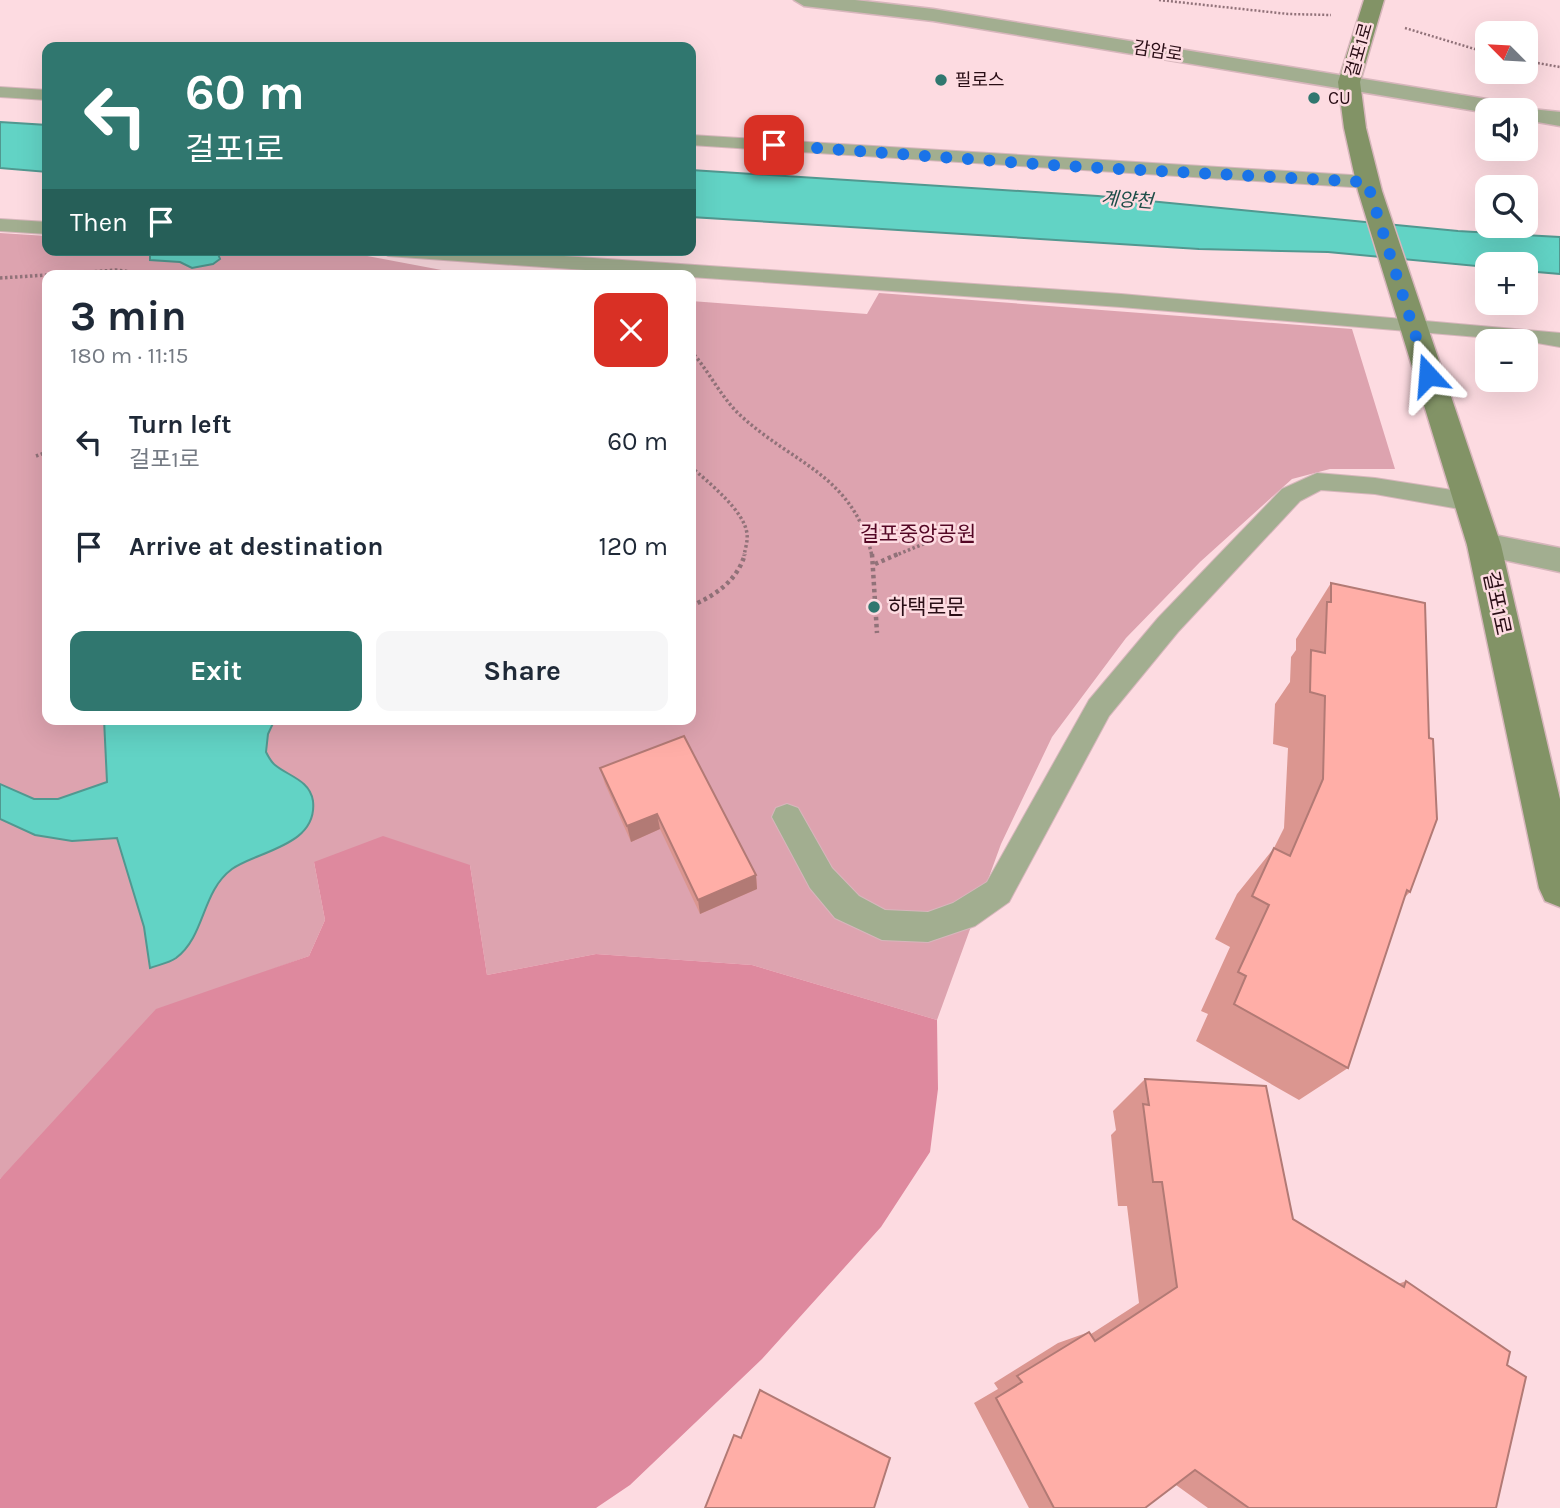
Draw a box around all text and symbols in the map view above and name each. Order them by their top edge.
street label: 걸포1로 [1341,20,1377,80]
north arrow [1475,21,1538,84]
map controls [1475,21,1538,392]
street label: 감암로 [1132,36,1184,66]
text: 60 m [185,64,305,121]
place label: 필로스 [955,69,1005,91]
icon: left [70,70,161,161]
marker: 필로스 [933,72,949,88]
place label: CU [1328,87,1351,109]
marker: CU [1306,90,1322,106]
button: sound [1475,98,1538,161]
pin [744,115,804,175]
icon: arrive [755,126,793,164]
text: 걸포1로 [185,131,284,168]
button: search [1475,175,1538,238]
water label: 계양천 [1100,187,1155,213]
icon: arrive [142,203,180,241]
text: Then [70,207,128,238]
button: + [1475,252,1538,315]
text: 3 min [70,291,187,341]
button: close [594,293,668,367]
button: − [1475,329,1538,392]
position arrow [1391,338,1465,412]
text: 180 m · 11:15 [70,342,188,369]
text: Turn left [129,409,231,440]
icon: left [70,423,108,461]
text: 60 m [607,426,668,457]
text: 걸포1로 [129,446,200,473]
park label: 걸포중앙공원 [860,522,976,546]
icon: arrive [70,528,108,566]
text: Arrive at destination [129,531,383,562]
text: 120 m [598,531,668,562]
street label: 걸포1로 [1479,569,1515,637]
place label: 하택로문 [888,595,965,619]
marker: 하택로문 [866,599,882,615]
button: Exit [70,631,362,711]
button: Share [376,631,668,711]

